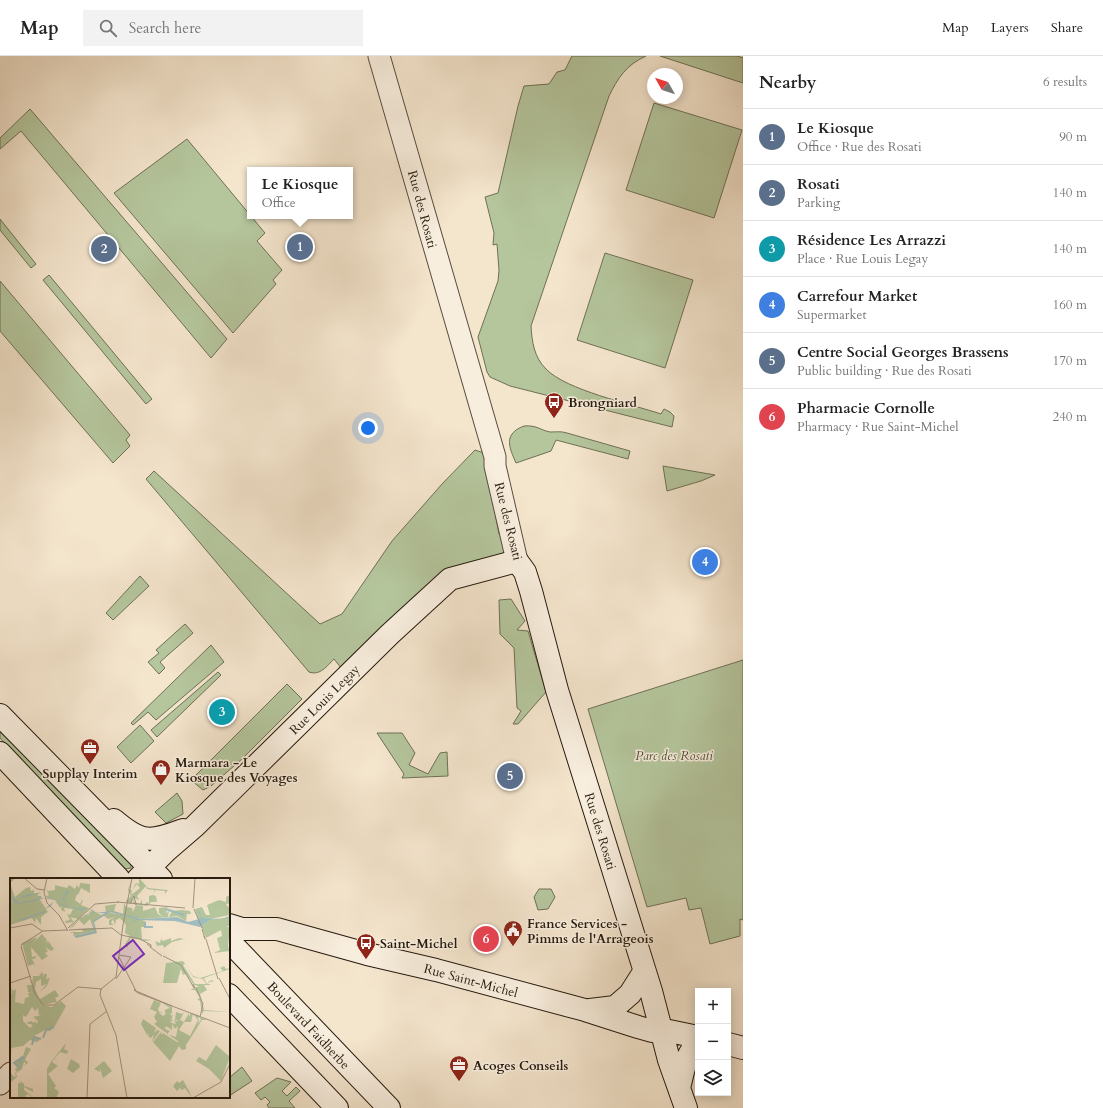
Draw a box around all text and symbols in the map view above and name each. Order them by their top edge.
search box [83,10,363,46]
text: Map [20,15,59,41]
icon: search [97,17,119,39]
text: Search here [129,18,201,38]
text: Map [942,18,969,37]
text: Layers [991,18,1029,37]
text: Share [1051,18,1083,37]
north arrow [647,68,683,104]
text: Nearby [759,71,816,94]
text: 6 results [1043,73,1087,91]
text: Le Kiosque [797,118,874,138]
text: 1 [769,128,775,146]
text: 90 m [1059,128,1087,146]
text: Office · Rue des Rosati [797,138,922,156]
popup [247,167,353,219]
street label: Rue des Rosati [403,168,441,251]
text: Le Kiosque [261,174,339,194]
text: Rosati [797,174,840,194]
text: 2 [769,184,775,202]
text: 140 m [1053,184,1087,202]
text: Office [261,194,296,212]
text: Parking [797,194,840,212]
text: Résidence Les Arrazzi [797,230,946,250]
pin: 1 [287,232,313,262]
pin: 2 [91,234,117,264]
text: 3 [769,240,775,258]
text: 140 m [1053,240,1087,258]
text: Place · Rue Louis Legay [797,250,928,268]
text: Carrefour Market [797,286,917,306]
text: 4 [769,296,775,314]
text: 160 m [1053,296,1087,314]
text: Supermarket [797,306,867,324]
text: Centre Social Georges Brassens [797,342,1009,362]
text: 5 [769,352,775,370]
text: 170 m [1053,352,1087,370]
text: Public building · Rue des Rosati [797,362,972,380]
bus stop icon: Brongniard [543,391,565,419]
place label: Brongniard [568,394,637,412]
text: Pharmacie Cornolle [797,398,935,418]
text: 6 [769,408,775,426]
text: 240 m [1053,408,1087,426]
your location [358,418,378,438]
text: Pharmacy · Rue Saint-Michel [797,418,959,436]
street label: Rue des Rosati [490,480,527,563]
pin: 4 [692,547,718,577]
street label: Rue Louis Legay [286,661,364,739]
pin: 3 [209,697,235,727]
office icon: Supplay Interim [79,737,101,765]
park label: Parc des Rosati [635,747,713,765]
place label: Marmara - Le Kiosque des Voyages [175,754,298,787]
shop icon: Marmara - Le Kiosque des Voyages [150,758,172,786]
pin: 5 [497,761,523,791]
place label: Supplay Interim [42,765,138,783]
street label: Rue des Rosati [580,790,620,872]
inset map [10,878,230,1098]
place label: France Services - Pimms de l'Arrageois [527,915,654,948]
public building icon: France Services - Pimms de l'Arrageois [502,919,524,947]
pin: 6 [473,924,499,954]
bus stop icon: Saint-Michel [355,932,377,960]
place label: Saint-Michel [380,935,458,953]
street label: Rue Saint-Michel [422,960,520,1002]
street label: Boulevard Faidherbe [263,978,354,1074]
map controls [695,988,731,1096]
button: + [695,988,731,1024]
button: − [695,1024,731,1060]
office icon: Acoges Conseils [448,1054,470,1082]
place label: Acoges Conseils [473,1057,569,1075]
button: layers [695,1060,731,1096]

